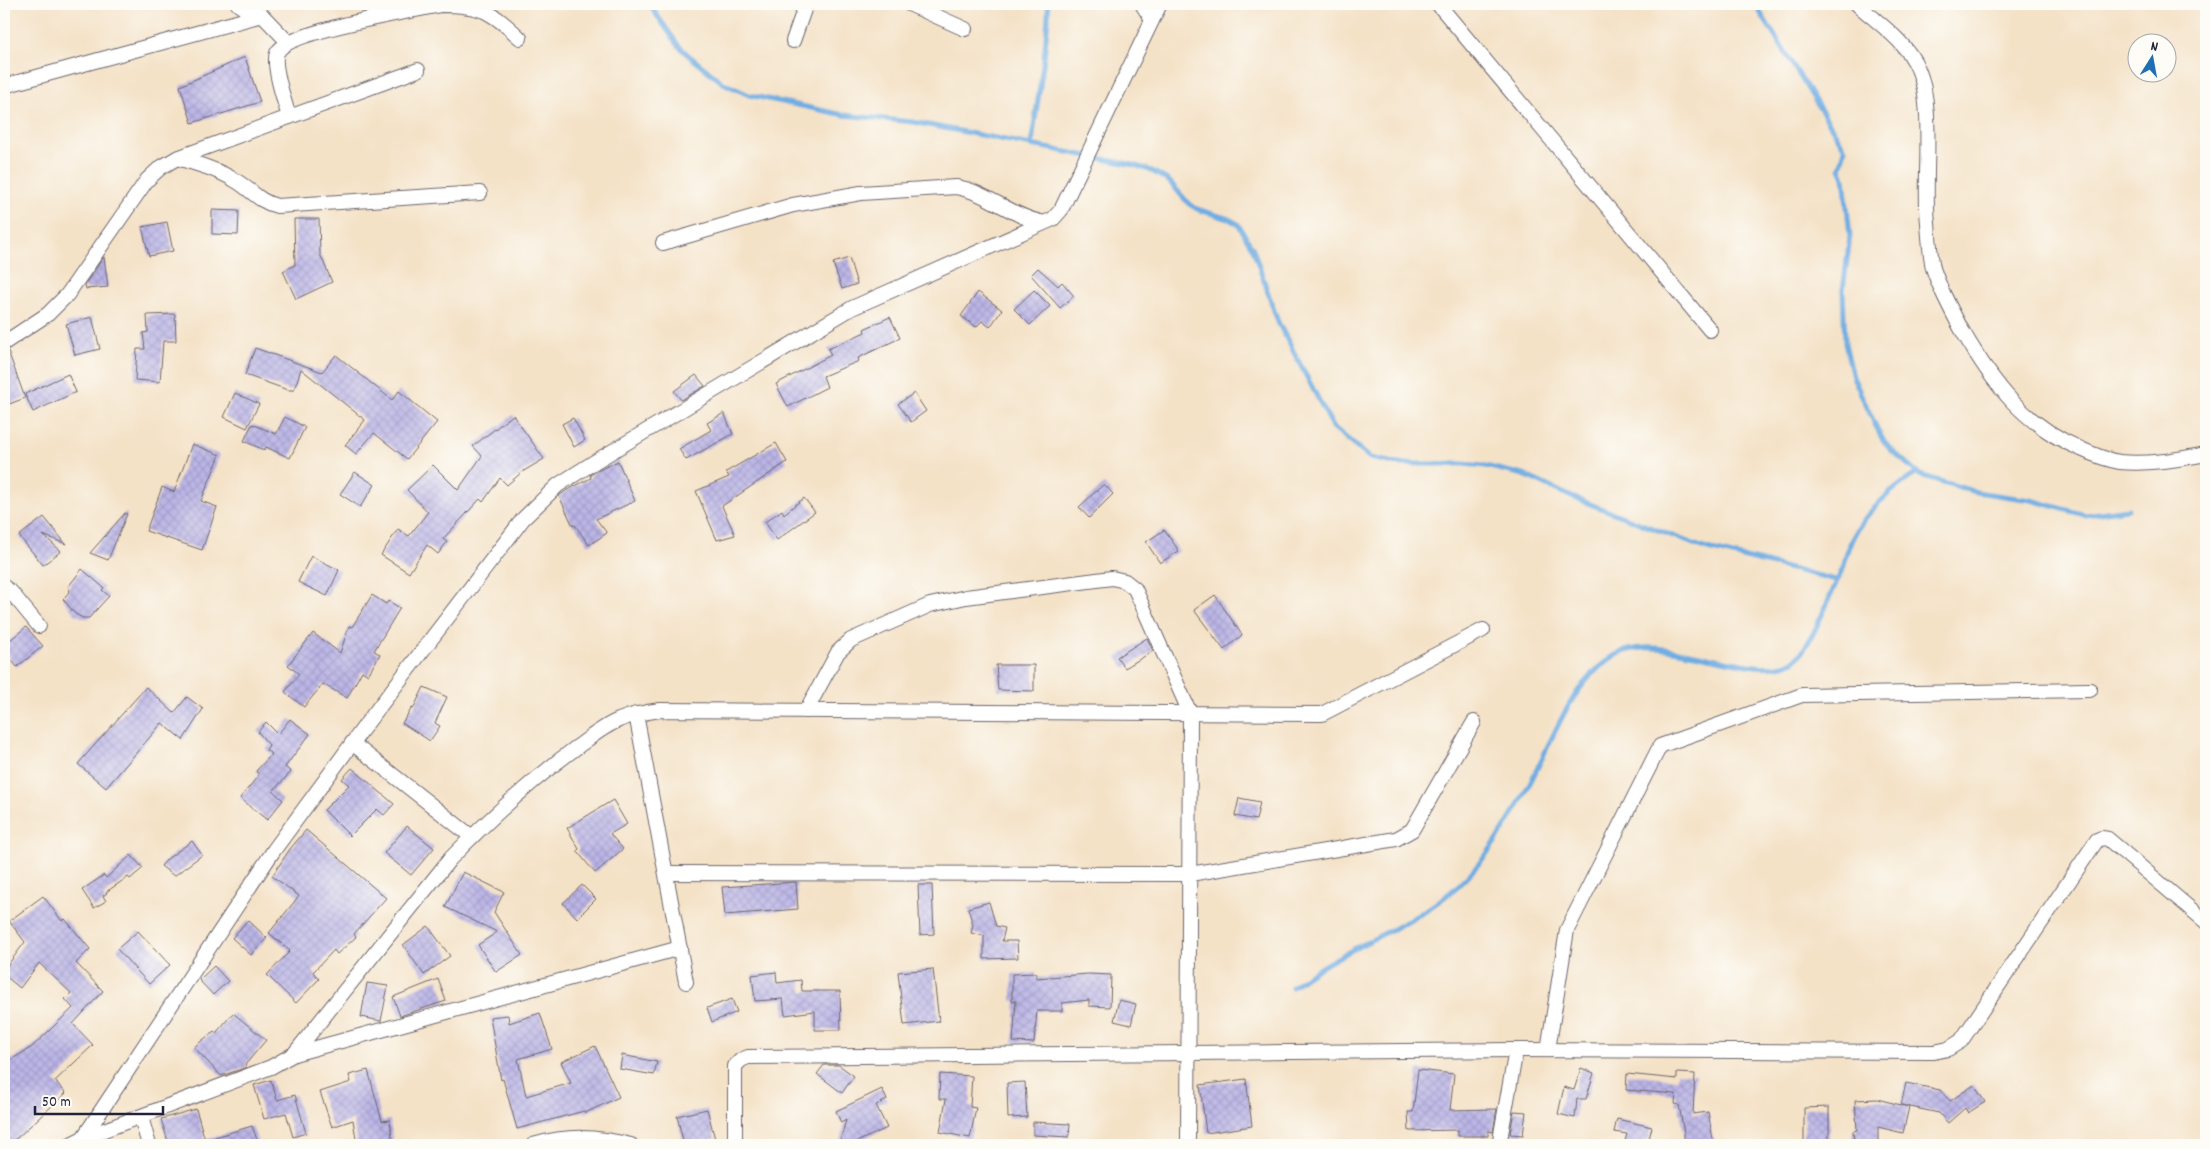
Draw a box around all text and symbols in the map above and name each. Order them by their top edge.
north arrow [2128,32,2178,82]
text: N [2149,37,2159,58]
scale bar [35,1084,162,1116]
text: 50 m [42,1092,71,1114]

